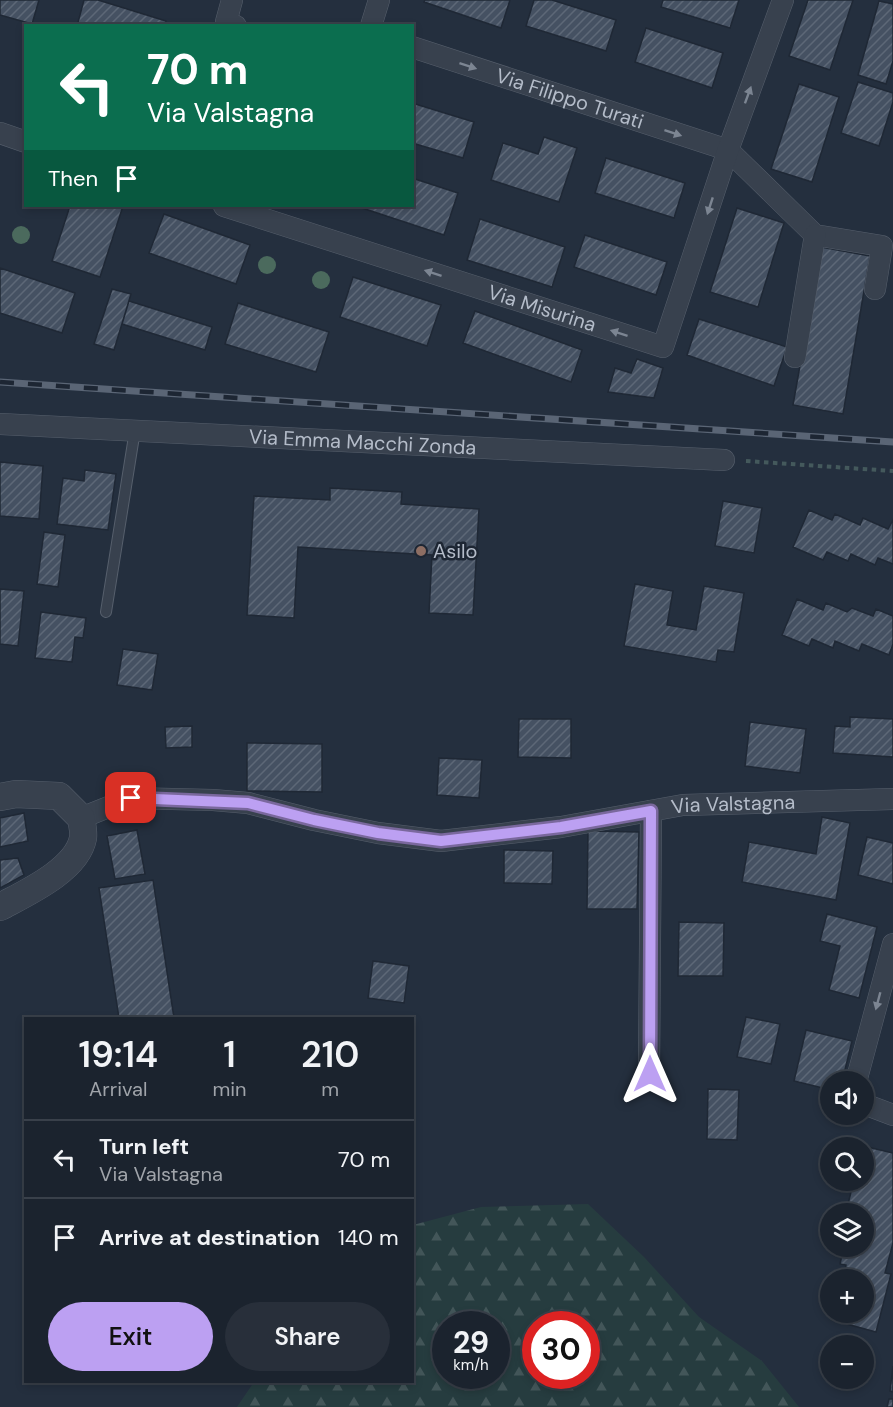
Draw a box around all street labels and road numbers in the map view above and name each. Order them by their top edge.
street label: Via Filippo Turati [493,62,647,135]
street label: Via Misurina [485,279,599,338]
street label: Via Emma Macchi Zonda [248,423,477,461]
street label: Via Valstagna [669,789,796,820]

